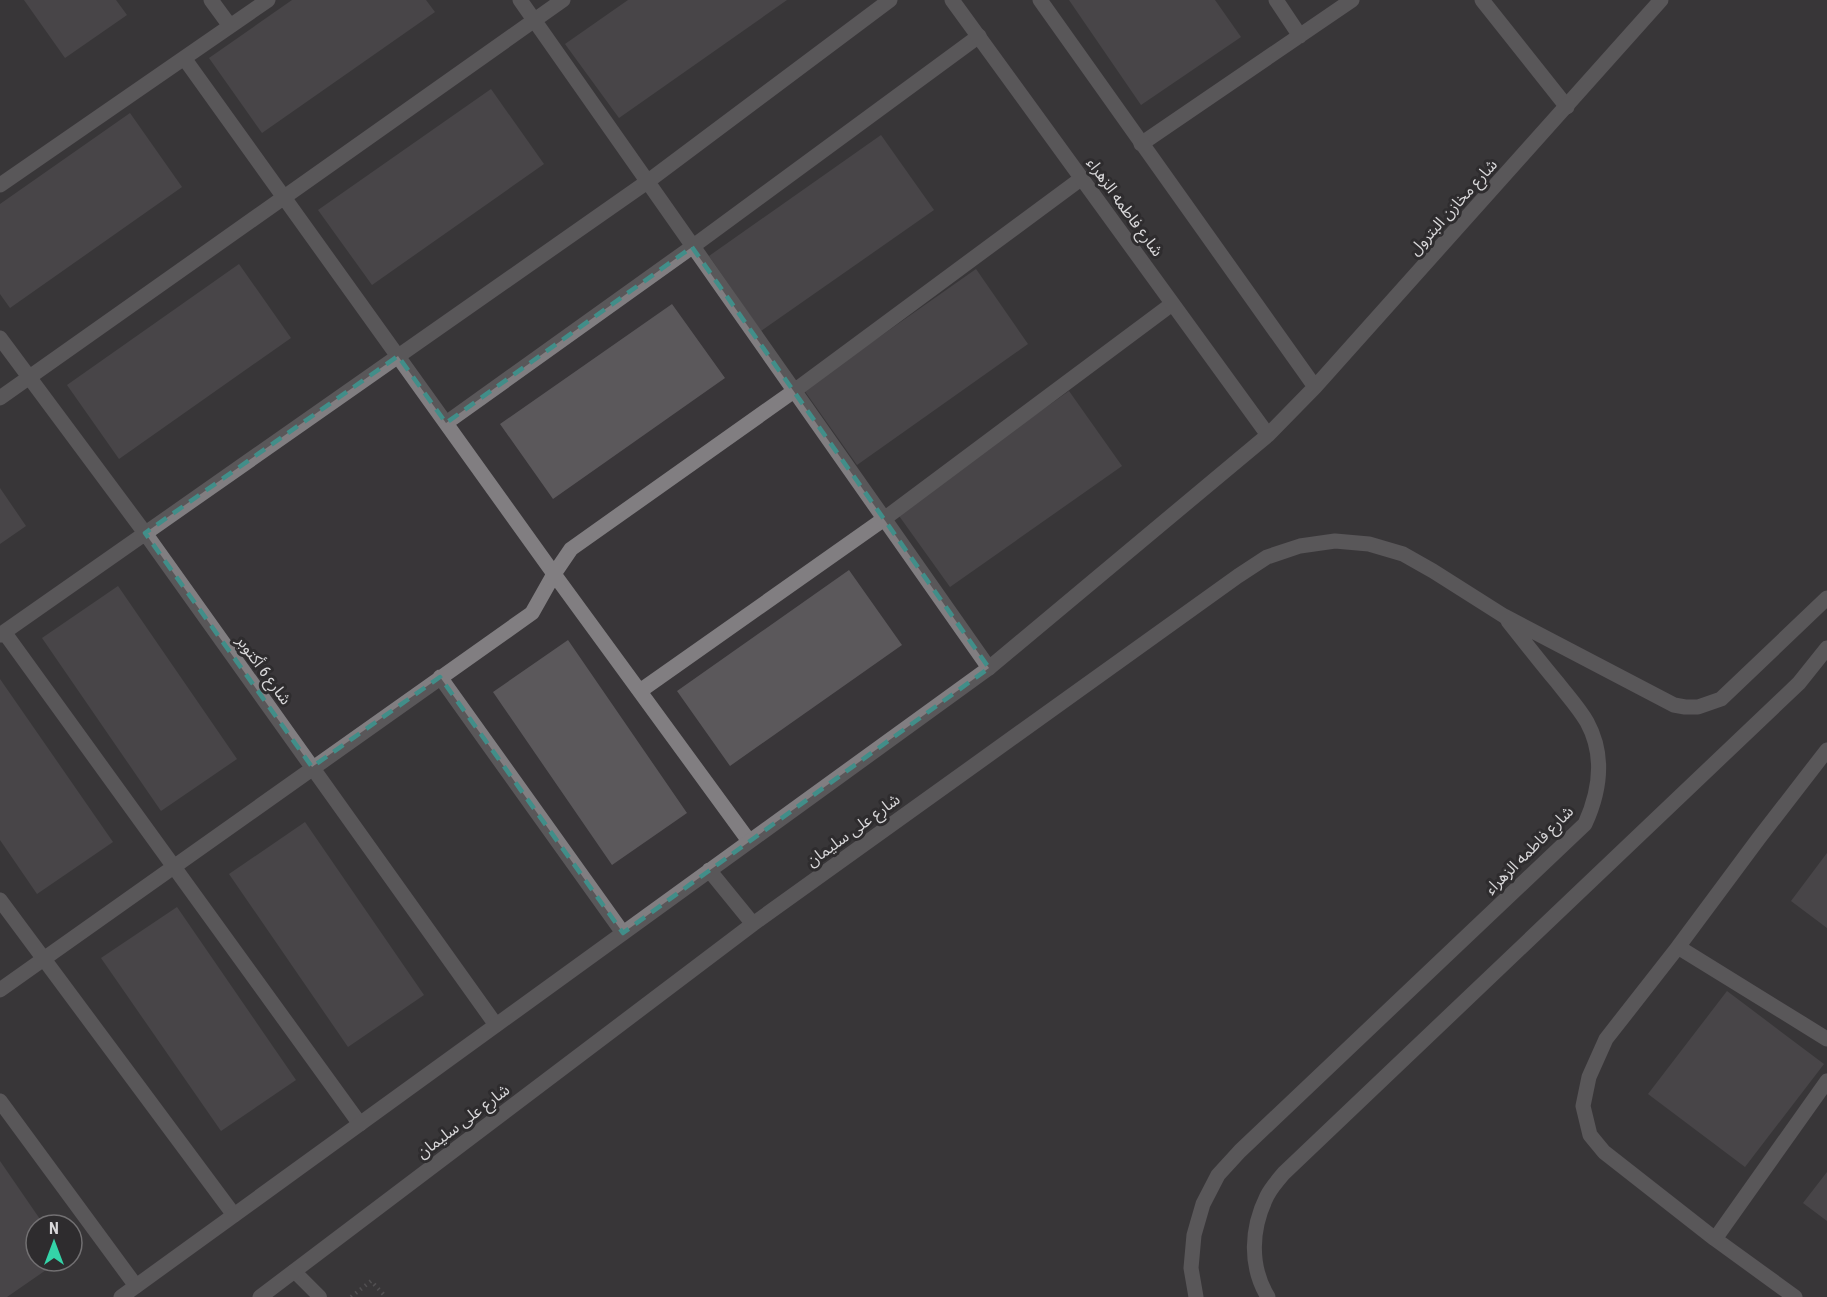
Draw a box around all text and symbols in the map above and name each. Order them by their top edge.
street label: شارع فاطمه الزهراء [1080,154,1167,262]
street label: شارع مخازن البترول [1405,155,1503,261]
street label: شارع 6 أكتوبر [230,631,295,710]
street label: شارع على سليمان [802,790,905,873]
street label: شارع فاطمه الزهراء [1481,802,1579,900]
street label: شارع على سليمان [413,1080,515,1164]
north arrow [24,1213,84,1273]
text: N [49,1219,59,1238]

